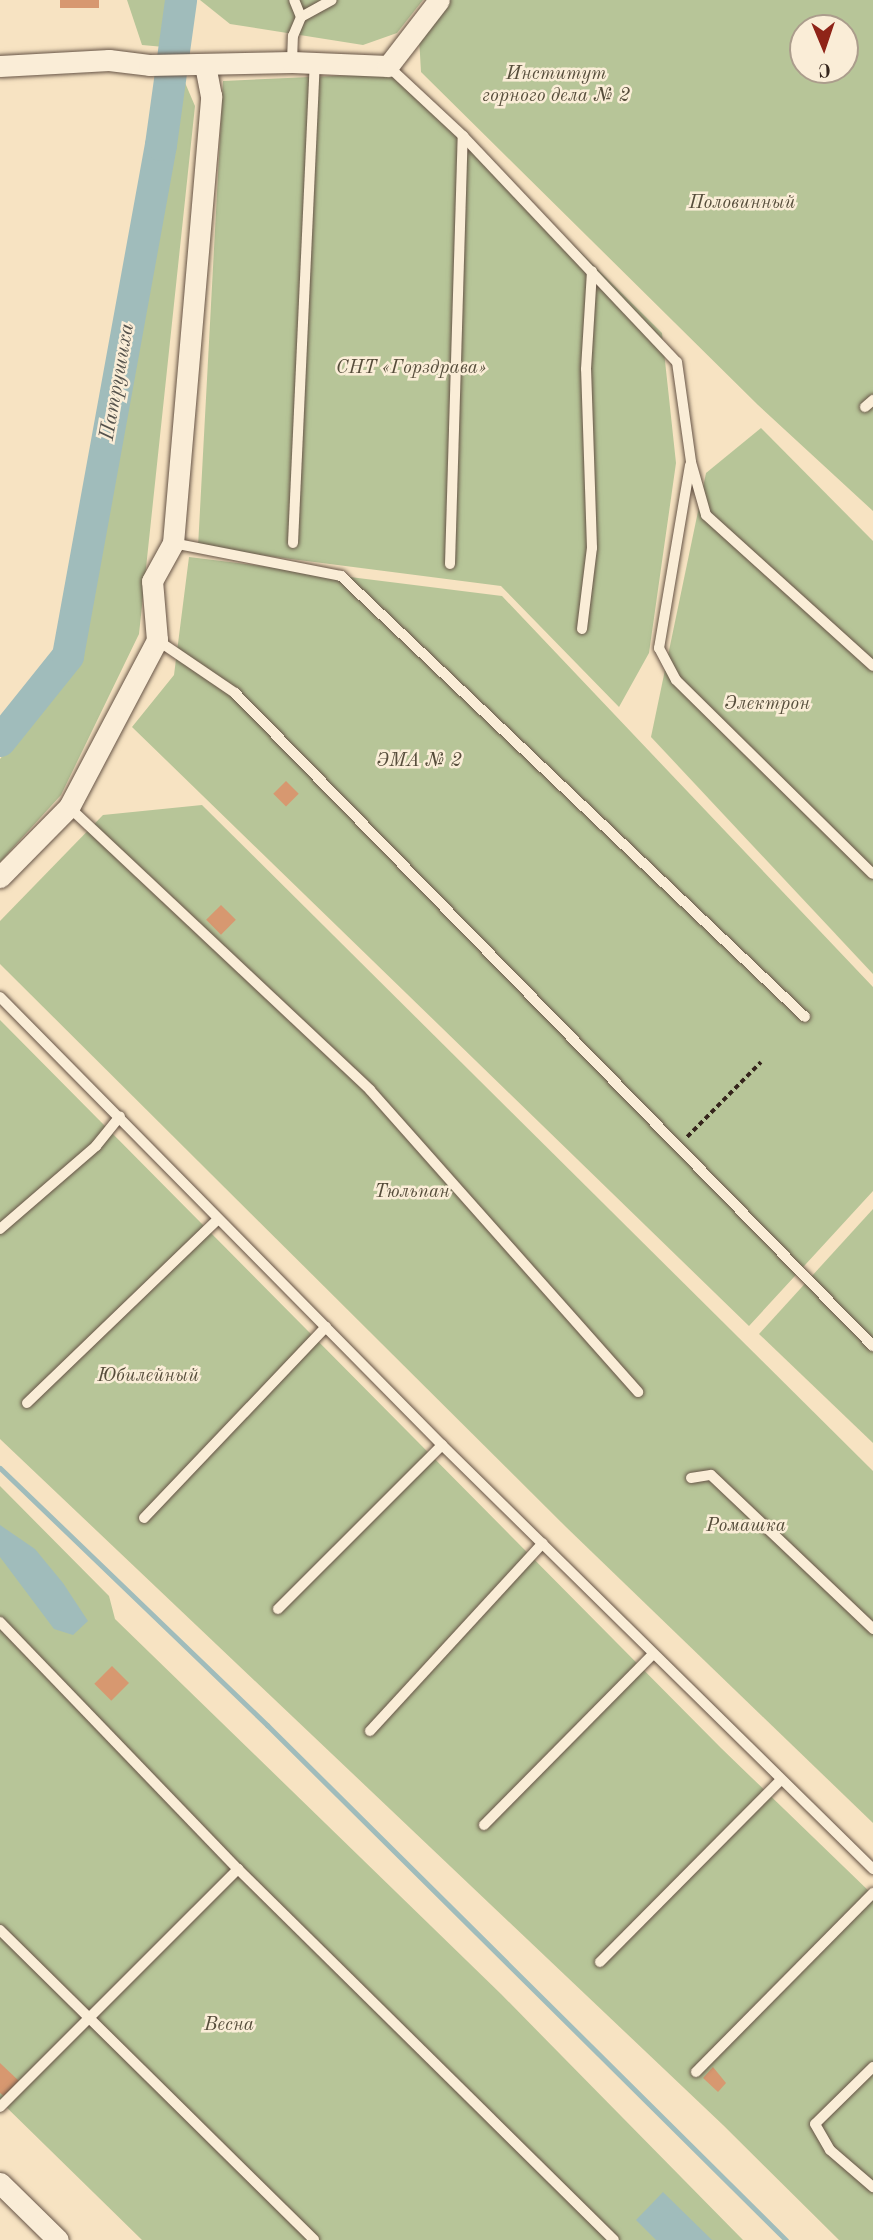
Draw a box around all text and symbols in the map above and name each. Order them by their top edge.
north arrow [789,14,859,84]
text: С [818,59,831,78]
park label: Институт горного дела № 2 [482,64,630,108]
park label: Половинный [689,193,795,215]
water label: Патрушиха [95,321,141,443]
park label: СНТ «Горздрава» [336,358,486,380]
park label: Электрон [724,694,810,716]
park label: ЭМА № 2 [376,751,462,773]
park label: Тюльпан [374,1182,450,1204]
park label: Юбилейный [97,1366,199,1388]
park label: Ромашка [706,1516,786,1538]
park label: Весна [204,2015,254,2037]

